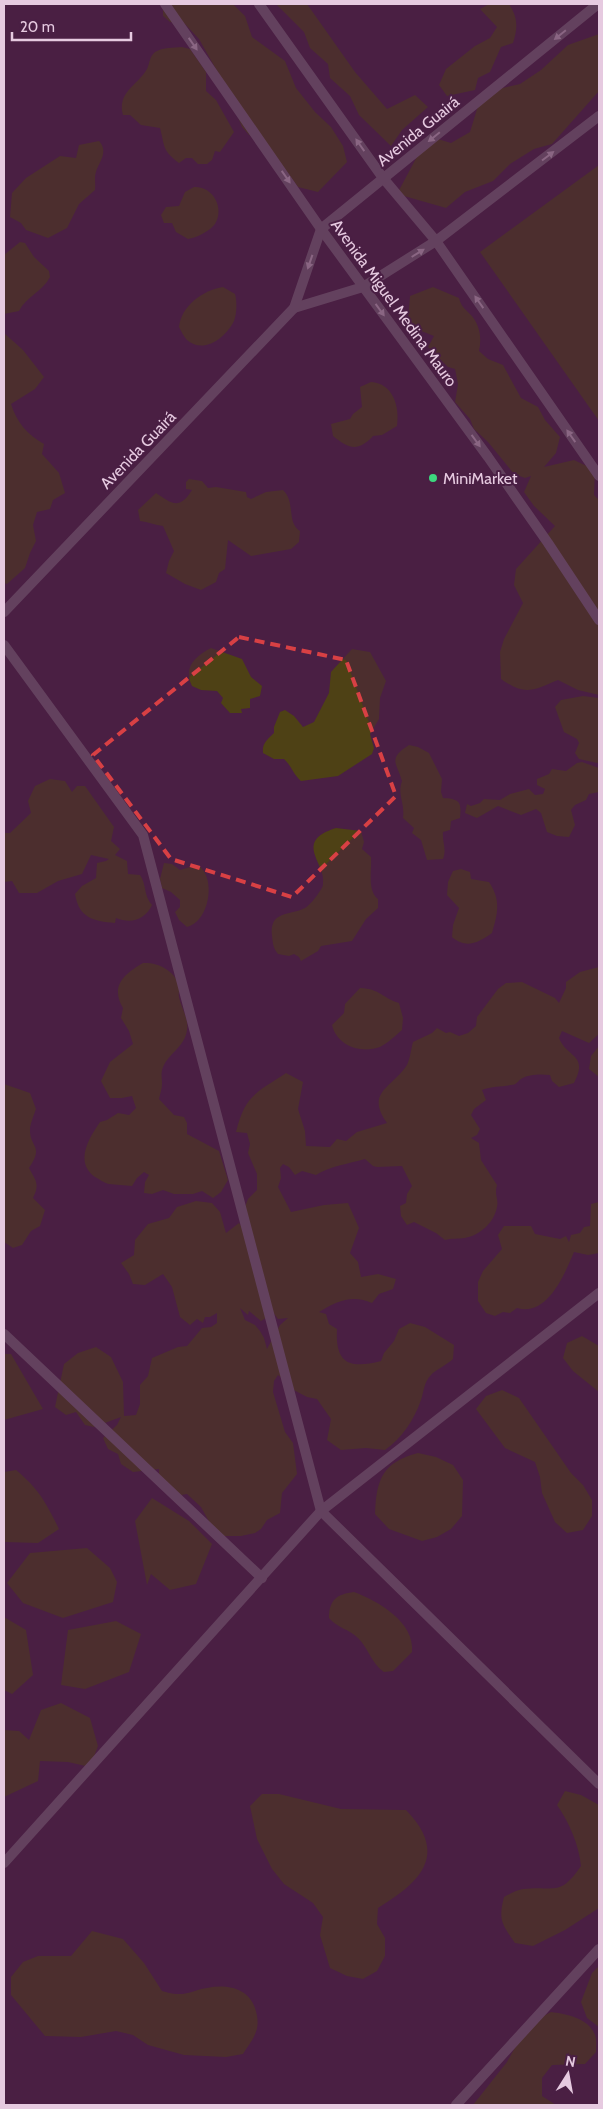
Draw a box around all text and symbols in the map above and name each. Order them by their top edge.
scale bar [12,10,131,42]
text: 20 m [20,18,55,36]
one-way arrow [554,29,567,40]
one-way arrow [188,37,198,51]
street label: Avenida Guairá [373,92,463,170]
one-way arrow [428,132,441,143]
one-way arrow [355,138,365,152]
one-way arrow [541,150,554,161]
one-way arrow [281,171,291,184]
street label: Avenida Miguel Medina Mauro [327,216,461,390]
one-way arrow [411,248,424,257]
one-way arrow [306,255,314,270]
one-way arrow [474,296,484,309]
one-way arrow [374,303,385,316]
street label: Avenida Guairá [96,407,180,493]
one-way arrow [566,429,576,443]
one-way arrow [471,434,481,448]
place label: MiniMarket [443,469,518,488]
marker: MiniMarket [427,472,439,484]
north arrow [543,2049,593,2099]
text: N [564,2051,577,2071]

